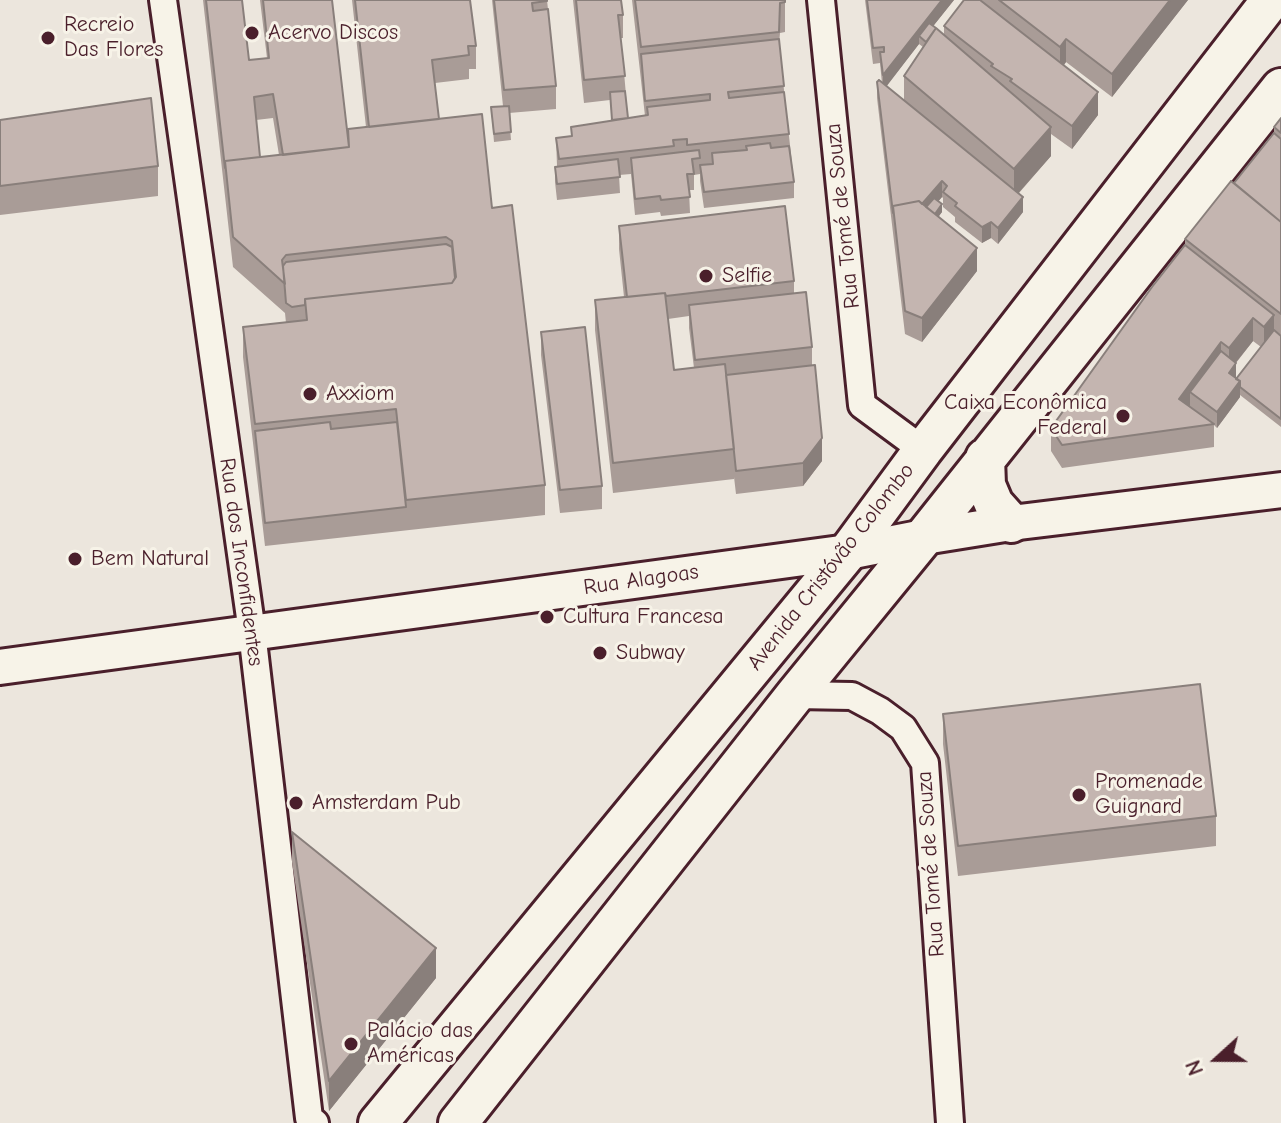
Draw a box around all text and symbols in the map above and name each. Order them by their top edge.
place label: Recreio Das Flores [64,12,163,64]
place label: Acervo Discos [268,20,398,46]
marker: Acervo Discos [243,24,261,42]
marker: Recreio Das Flores [39,29,57,47]
street label: Rua Tomé de Souza [820,122,866,310]
place label: Selfie [722,263,772,289]
marker: Selfie [697,267,715,285]
place label: Axxiom [326,381,394,407]
marker: Axxiom [301,385,319,403]
place label: Caixa Econômica Federal [944,390,1107,442]
marker: Caixa Econômica Federal [1114,407,1132,425]
street label: Rua dos Inconfidentes [213,456,269,668]
street label: Avenida Cristóvão Colombo [742,458,920,676]
place label: Bem Natural [91,546,209,572]
marker: Bem Natural [66,550,84,568]
street label: Rua Alagoas [582,559,700,601]
place label: Cultura Francesa [563,604,724,630]
marker: Cultura Francesa [538,608,556,626]
place label: Subway [616,640,685,666]
marker: Subway [591,644,609,662]
place label: Promenade Guignard [1095,769,1203,820]
street label: Rua Tomé de Souza [911,770,951,958]
marker: Promenade Guignard [1070,786,1088,804]
place label: Amsterdam Pub [312,790,461,816]
marker: Amsterdam Pub [287,794,305,812]
place label: Palácio das Américas [367,1018,473,1070]
north arrow [1177,1019,1257,1099]
marker: Palácio das Américas [342,1035,360,1053]
text: N [1180,1056,1209,1079]

